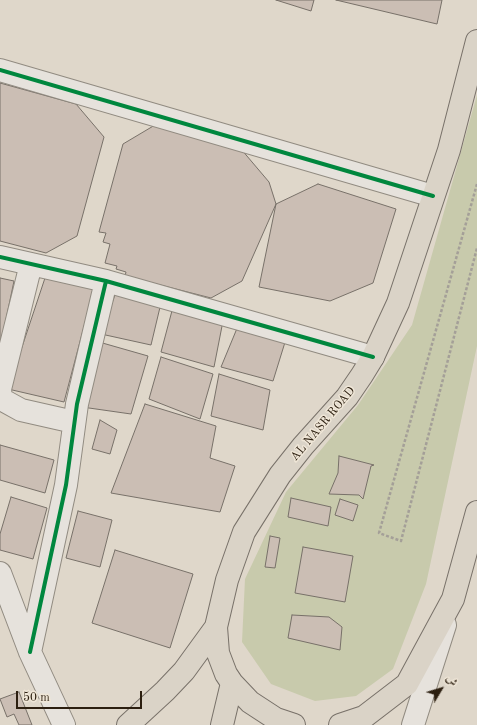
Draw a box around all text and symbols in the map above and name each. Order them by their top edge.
street label: AL NASR ROAD [288,384,358,464]
north arrow [421,669,461,709]
text: ش [443,674,459,689]
scale bar [18,683,144,709]
text: 50 m [23,692,50,704]

